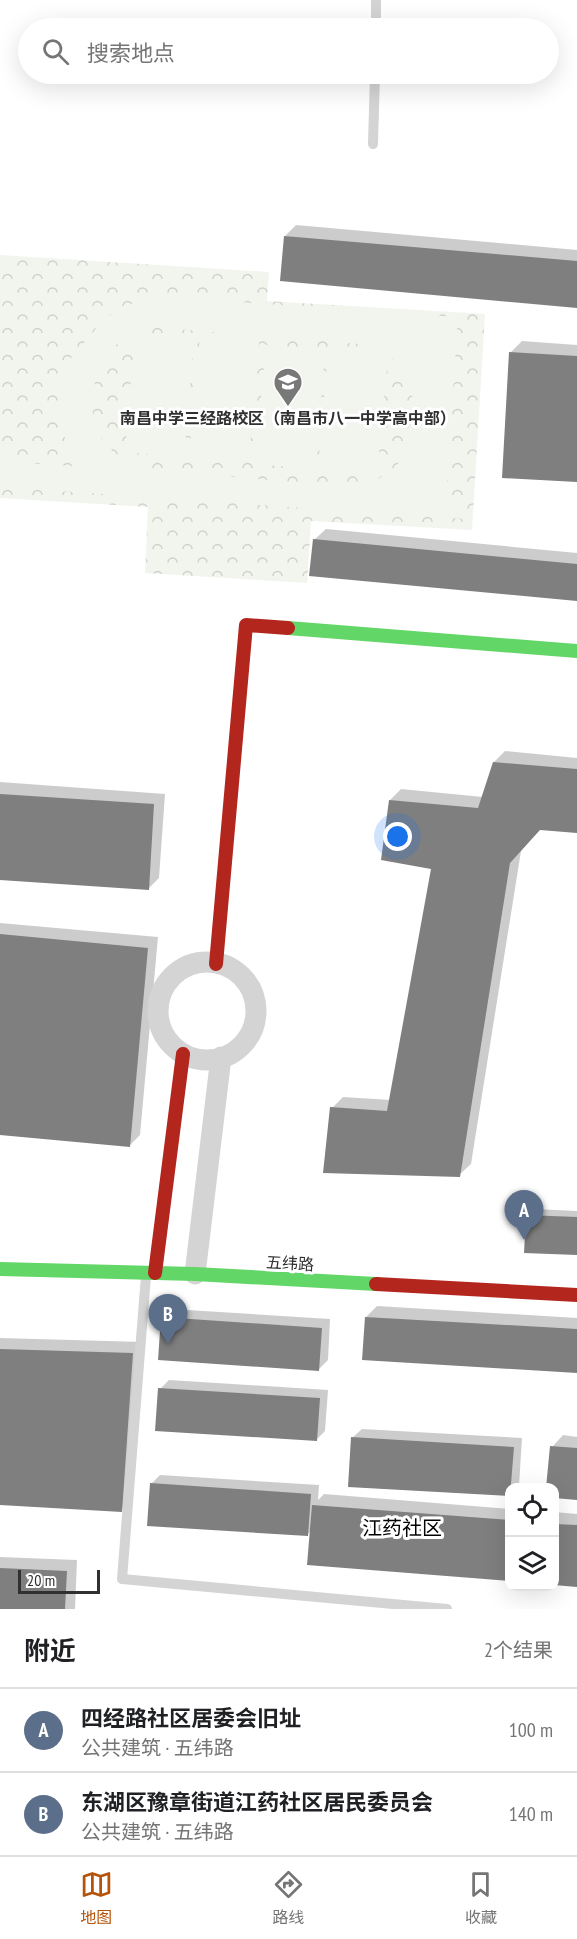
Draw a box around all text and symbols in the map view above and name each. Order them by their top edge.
search box [18,18,559,84]
icon: search [39,35,72,68]
text: 搜索地点 [87,39,175,67]
school or university icon: 南昌中学三经路校区（南昌市八一中学高中部） [272,366,304,408]
place label: 南昌中学三经路校区（南昌市八一中学高中部） [120,408,456,428]
your location [383,822,412,851]
pin: A [504,1190,544,1240]
street label: 五纬路 [266,1252,314,1274]
pin: B [148,1294,188,1344]
map controls [505,1483,559,1591]
button: locate [505,1483,559,1537]
district label: 江药社区 [362,1515,442,1541]
button: layers [505,1537,559,1591]
scale bar [18,1567,100,1594]
text: 20 m [27,1570,55,1590]
text: 附近 [24,1634,76,1667]
text: 2个结果 [484,1637,553,1663]
text: 四经路社区居委会旧址 [81,1704,301,1732]
text: A [38,1717,49,1743]
text: 100 m [509,1717,553,1743]
text: 公共建筑 · 五纬路 [81,1735,234,1761]
text: 东湖区豫章街道江药社区居民委员会 [81,1788,433,1816]
text: B [39,1801,48,1827]
text: 140 m [509,1801,553,1827]
text: 公共建筑 · 五纬路 [81,1819,234,1845]
tab: 地图 [80,1868,113,1928]
tab: 路线 [272,1868,305,1928]
tab: 收藏 [464,1868,497,1928]

